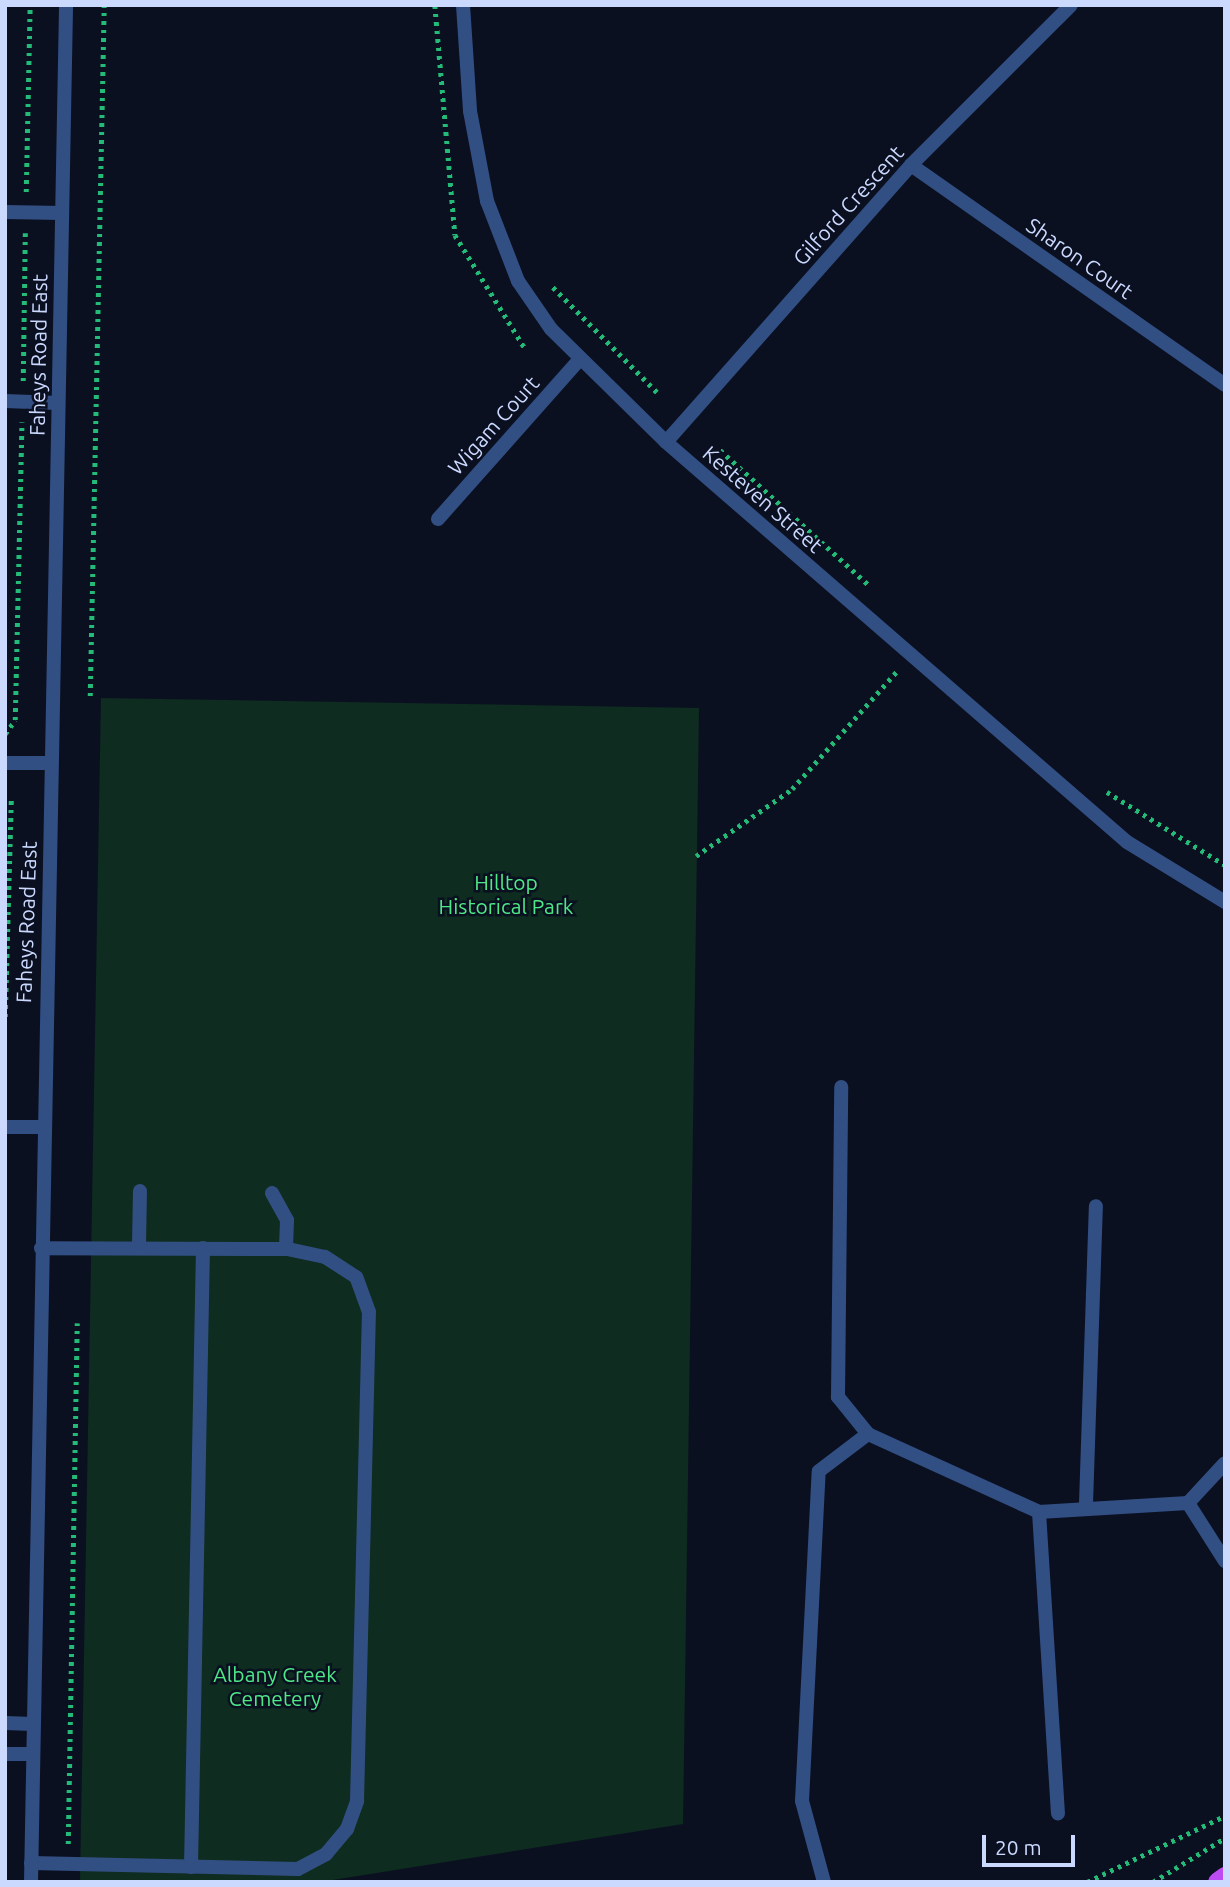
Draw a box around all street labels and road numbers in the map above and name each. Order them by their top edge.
street label: Gilford Crescent [787,140,909,270]
street label: Sharon Court [1022,212,1138,304]
street label: Faheys Road East [24,274,52,436]
street label: Wigam Court [442,370,544,480]
street label: Kesteven Street [698,440,828,558]
street label: Faheys Road East [11,841,41,1003]

